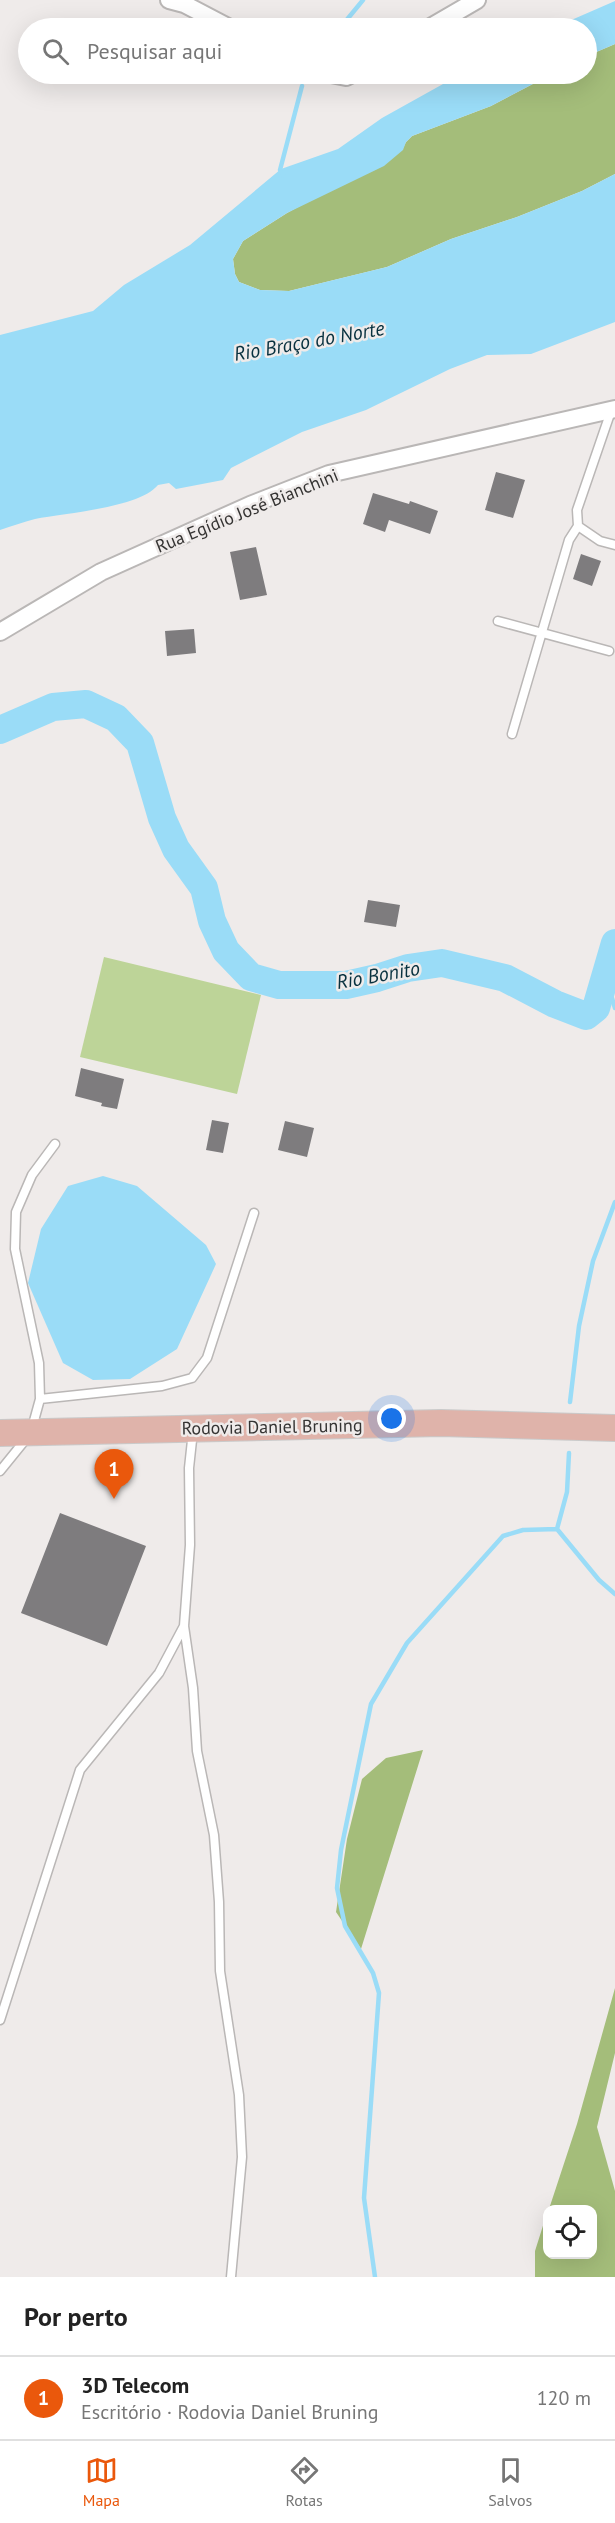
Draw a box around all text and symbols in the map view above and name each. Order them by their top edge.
search box [18,18,597,84]
icon: search [39,35,72,68]
text: Pesquisar aqui [87,37,223,65]
water label: Rio Braço do Norte [232,315,387,367]
street label: Rua Egídio José Bianchini [152,463,342,558]
water label: Rio Bonito [334,955,422,995]
your location [377,1404,406,1433]
street label: Rodovia Daniel Bruning [181,1413,363,1440]
pin: 1 [94,1450,134,1499]
map controls [543,2205,597,2259]
button: locate [543,2205,597,2259]
text: Por perto [24,2300,128,2333]
text: 3D Telecom [81,2371,189,2399]
text: 1 [38,2385,49,2411]
text: 120 m [537,2385,591,2411]
text: Escritório · Rodovia Daniel Bruning [81,2399,379,2425]
tab: Mapa [83,2454,120,2510]
tab: Rotas [285,2454,323,2510]
tab: Salvos [488,2454,532,2510]

